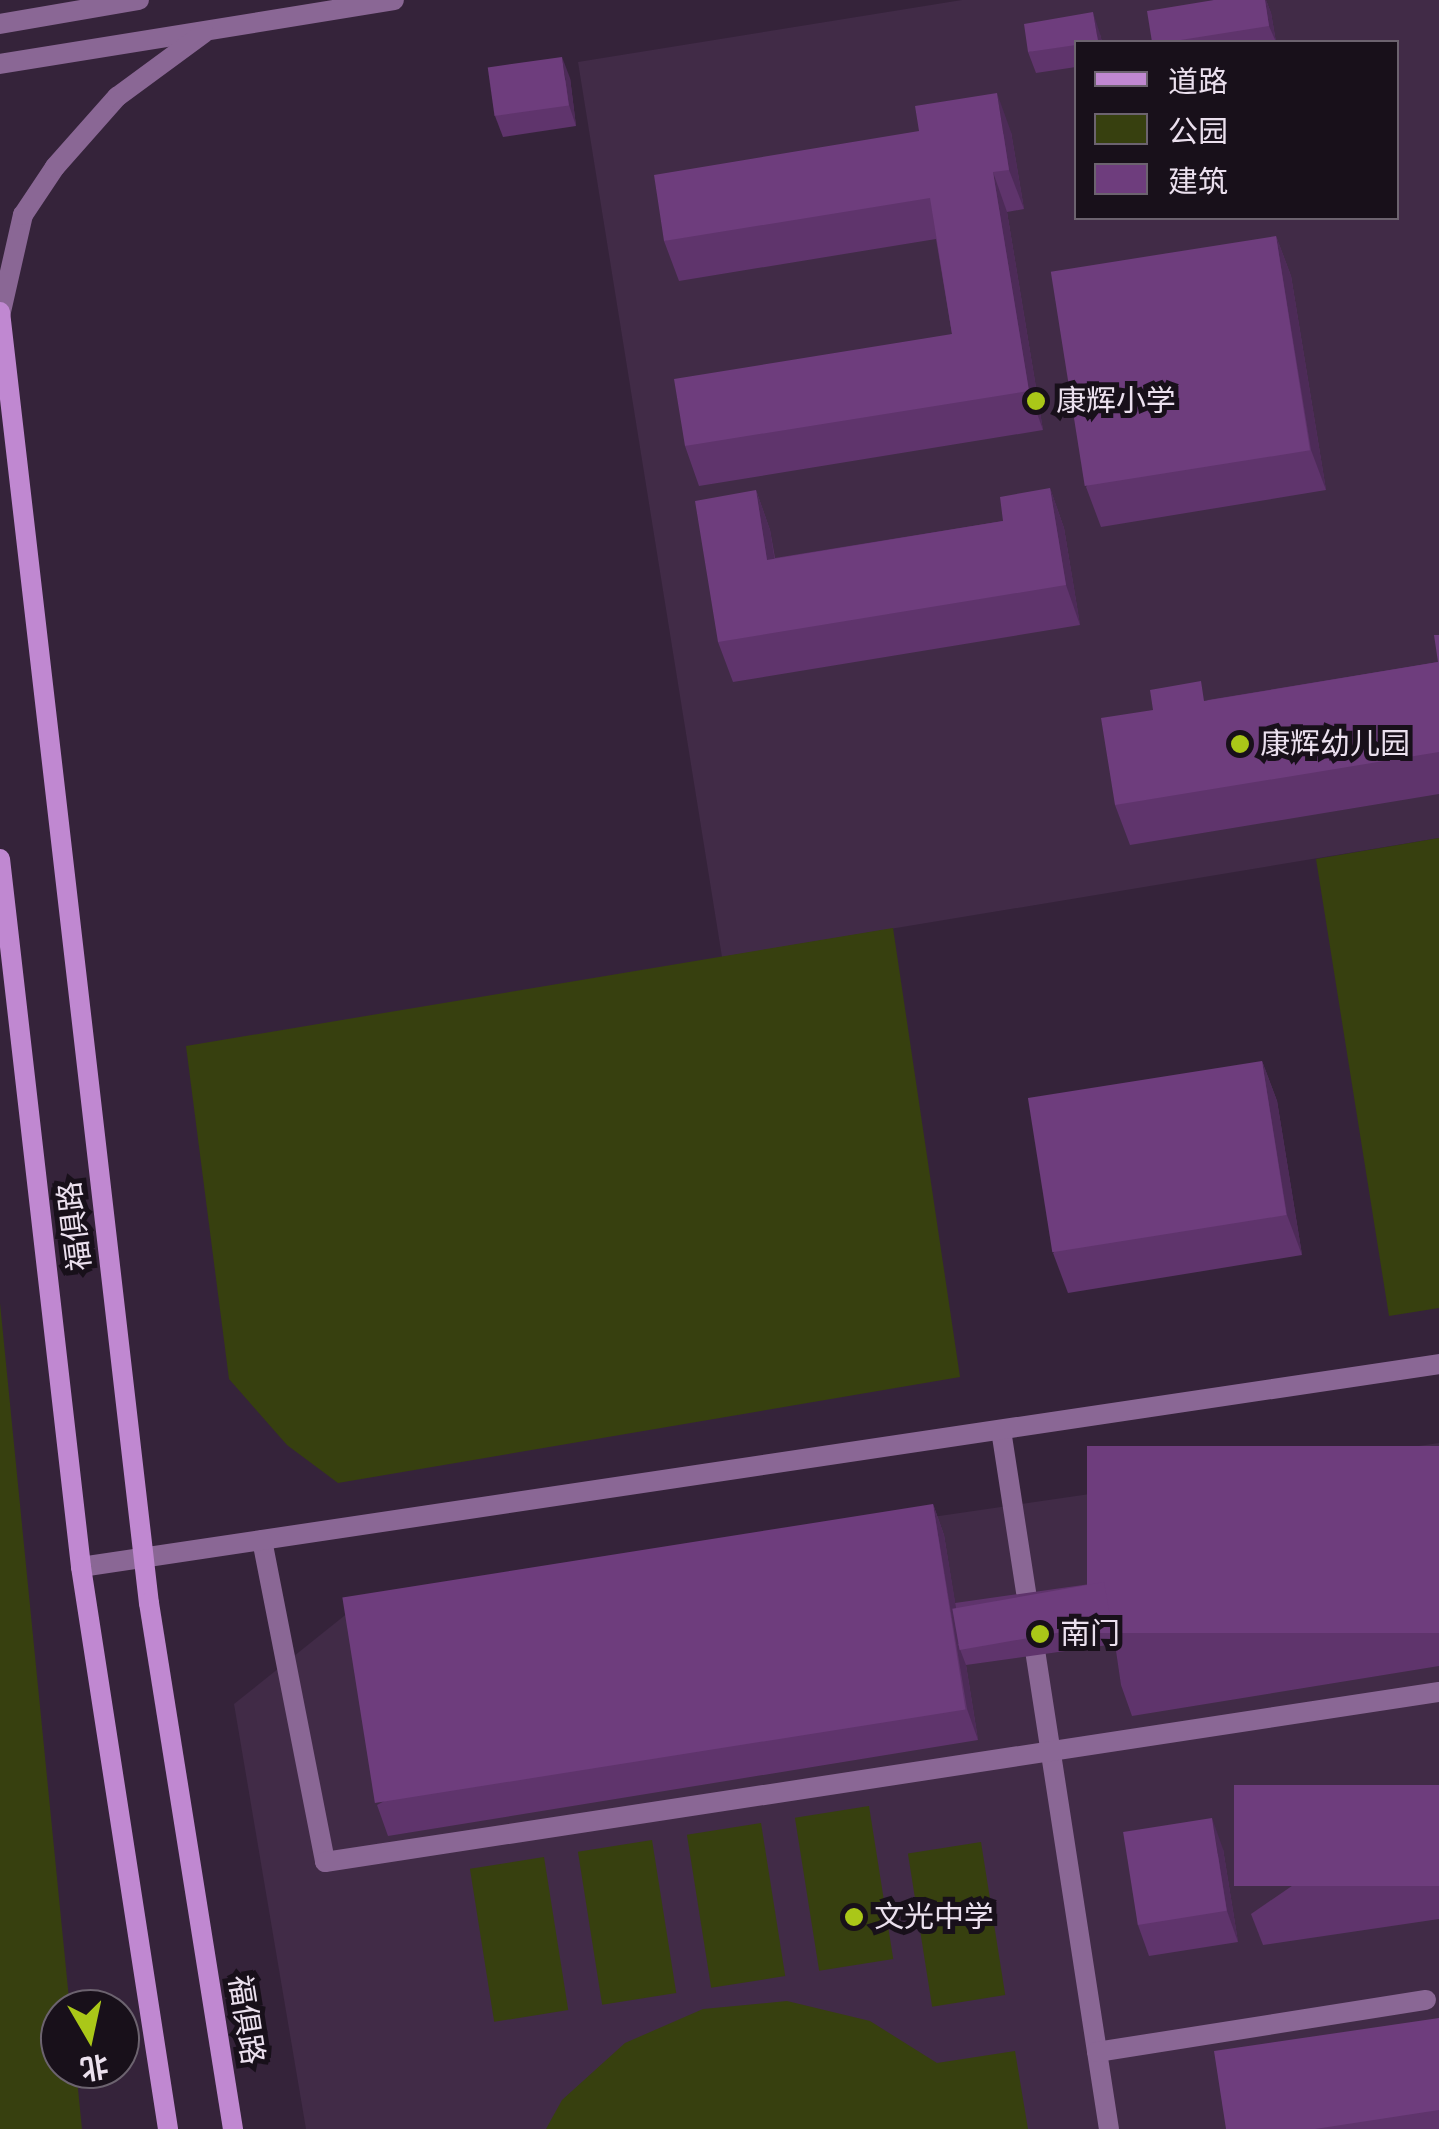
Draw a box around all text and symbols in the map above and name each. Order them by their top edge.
legend [1074,40,1399,220]
text: 道路 [1168,65,1228,98]
text: 公园 [1168,115,1228,148]
text: 建筑 [1168,165,1228,198]
place label: 康辉小学 [1056,383,1176,419]
marker: 康辉小学 [1025,390,1047,412]
place label: 康辉幼儿园 [1260,726,1410,762]
marker: 康辉幼儿园 [1229,733,1251,755]
street label: 福俱路 [52,1179,98,1273]
place label: 南门 [1060,1616,1120,1652]
marker: 南门 [1029,1623,1051,1645]
place label: 文光中学 [874,1899,994,1935]
marker: 文光中学 [843,1906,865,1928]
street label: 福俱路 [221,1973,271,2067]
north arrow [40,1989,140,2089]
text: 北 [78,2050,111,2085]

